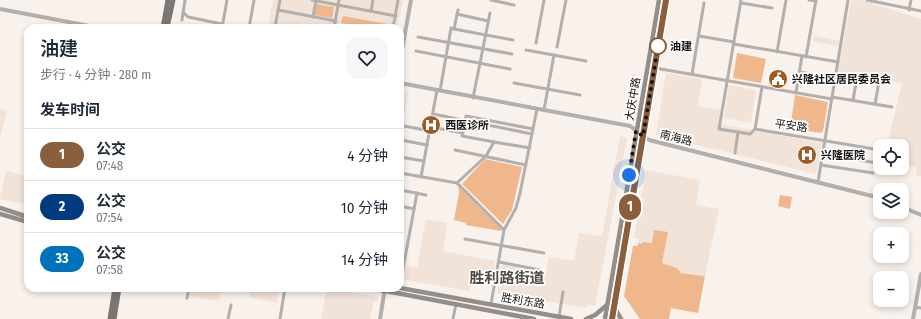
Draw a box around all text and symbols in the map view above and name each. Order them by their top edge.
text: 油建 [40,37,78,60]
button: heart [346,37,388,79]
marker: 油建 [649,37,667,55]
place label: 油建 [670,40,692,53]
text: 步行 · 4 分钟 · 280 m [40,67,151,82]
public building icon: 兴隆社区居民委员会 [767,68,789,90]
place label: 兴隆社区居民委员会 [792,73,891,86]
street label: 大庆中路 [623,76,643,122]
text: 发车时间 [40,101,100,119]
hospital icon: 西医诊所 [420,114,442,136]
street label: 平安路 [774,117,808,135]
place label: 西医诊所 [445,119,489,132]
street label: 南海路 [658,128,694,148]
map controls [873,139,909,307]
button: locate [873,139,909,175]
text: 公交 [96,140,126,158]
hospital icon: 兴隆医院 [796,144,818,166]
text: 1 [59,146,65,163]
text: 4 分钟 [347,147,388,165]
place label: 兴隆医院 [821,149,865,162]
text: 07:48 [96,158,123,173]
your location [619,165,639,185]
button: layers [873,183,909,219]
text: 公交 [96,192,126,210]
line badge: 1 [617,194,643,220]
text: 2 [59,198,65,215]
text: 1 [627,198,633,215]
text: 10 分钟 [341,199,388,217]
text: 07:54 [96,210,123,225]
button: + [873,227,909,263]
text: 公交 [96,244,126,262]
text: 33 [55,250,69,267]
text: 14 分钟 [341,251,388,269]
text: 07:58 [96,262,123,277]
district label: 胜利路街道 [469,269,545,287]
button: − [873,271,909,307]
street label: 胜利东路 [500,291,546,311]

